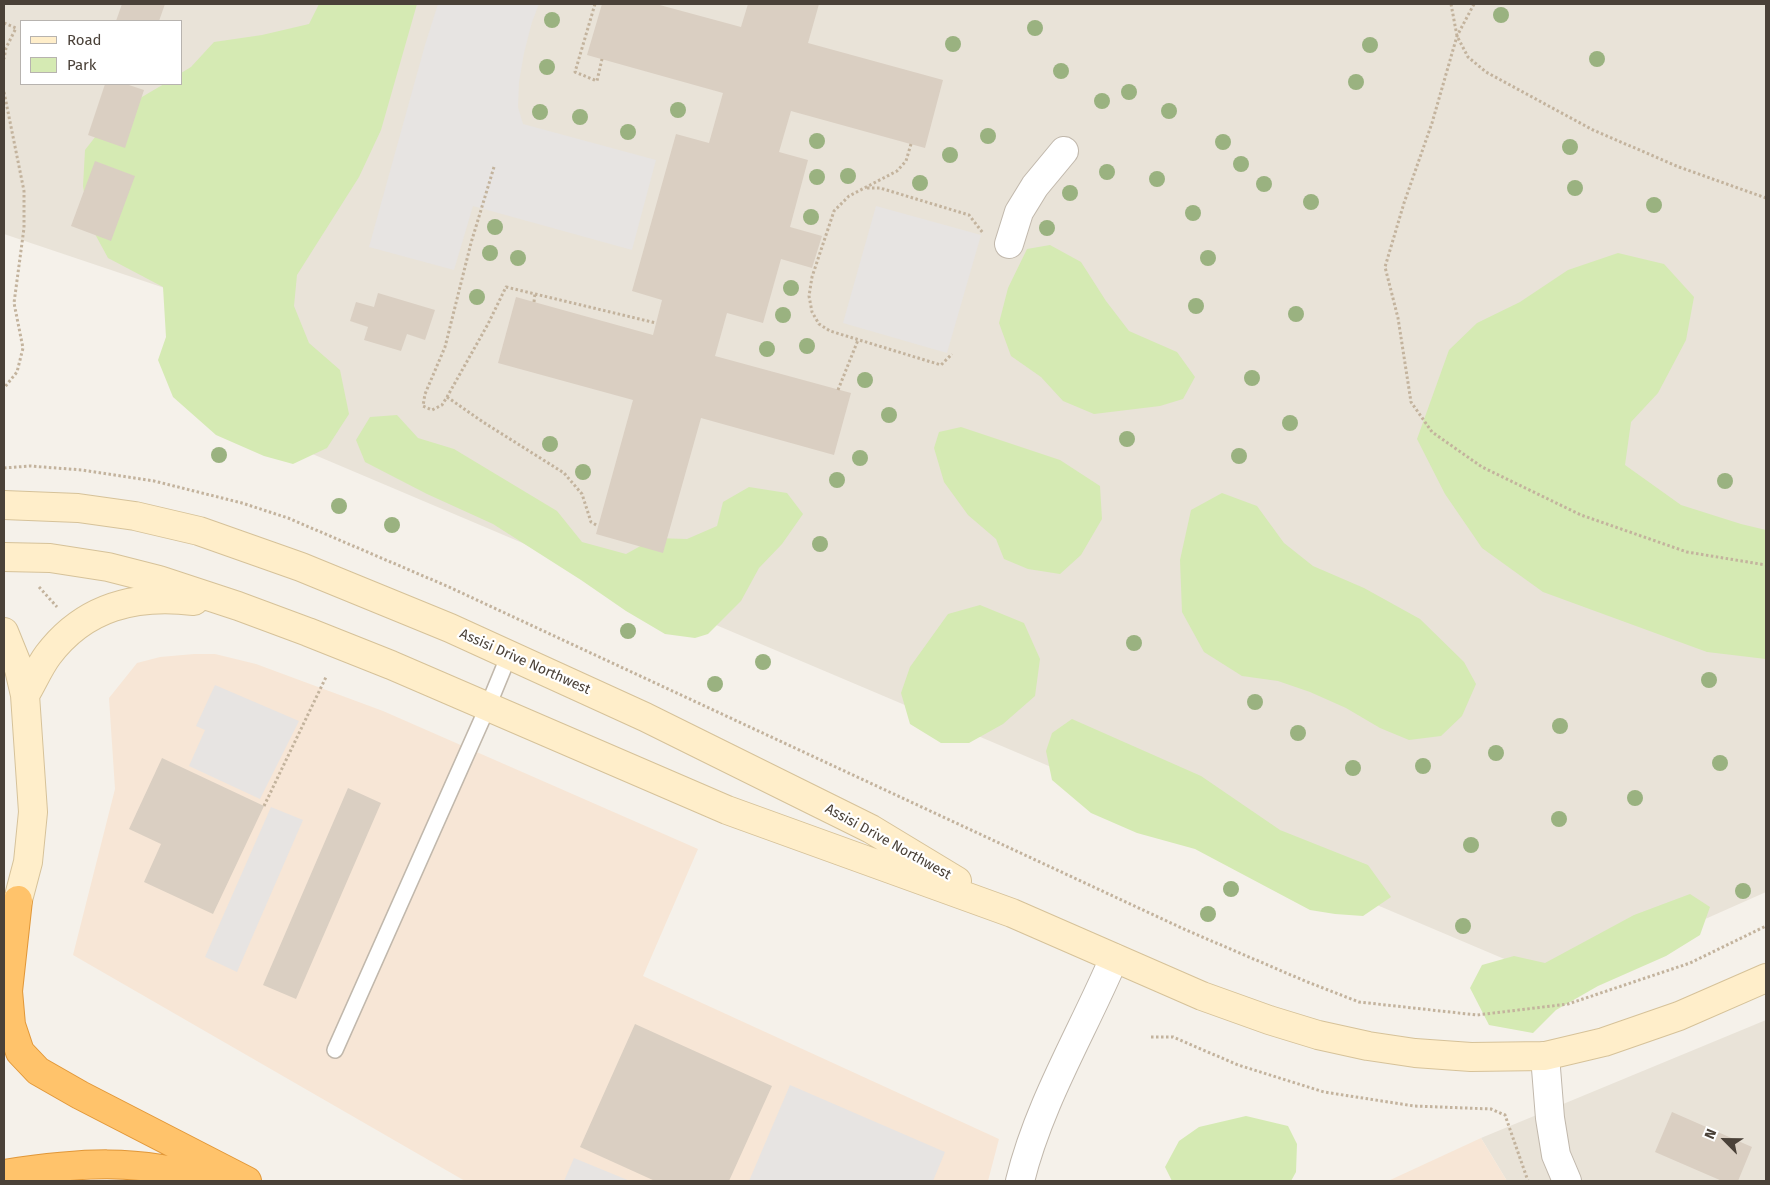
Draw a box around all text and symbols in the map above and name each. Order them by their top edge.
legend [20,20,182,85]
text: Road [67,31,102,49]
text: Park [67,56,97,74]
street label: Assisi Drive Northwest [457,626,593,698]
street label: Assisi Drive Northwest [822,800,954,884]
north arrow [1700,1115,1750,1165]
text: N [1701,1126,1720,1142]

